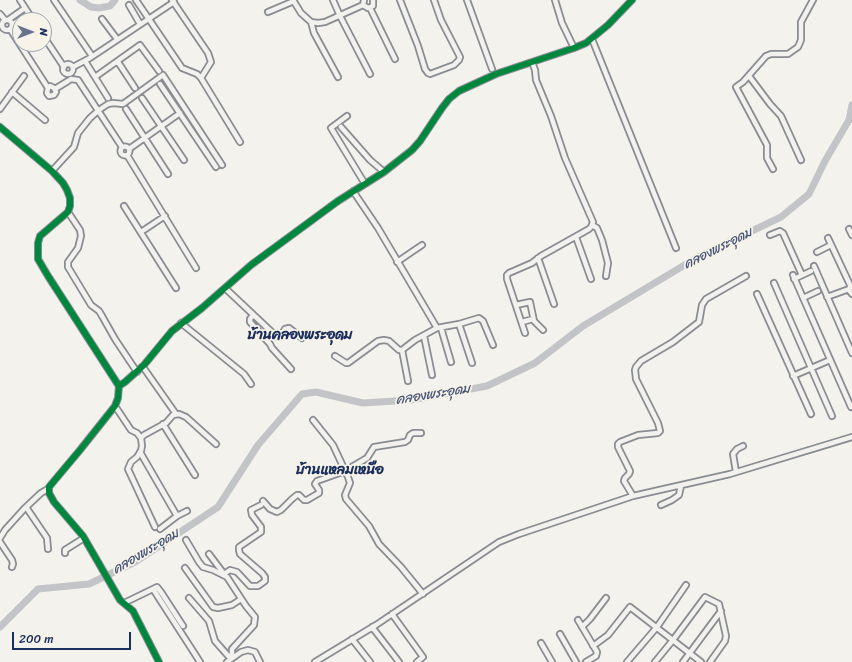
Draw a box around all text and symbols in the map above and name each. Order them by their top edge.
north arrow [12,12,52,52]
text: N [34,28,53,36]
water label: คลองพระอุดม [681,225,755,273]
district label: บ้านคลองพระอุดม [248,327,352,343]
water label: คลองพระอุดม [395,381,471,409]
district label: บ้านแหลมเหนือ [296,462,384,478]
water label: คลองพระอุดม [110,526,182,578]
scale bar [14,624,133,650]
text: 200 m [19,628,53,650]

